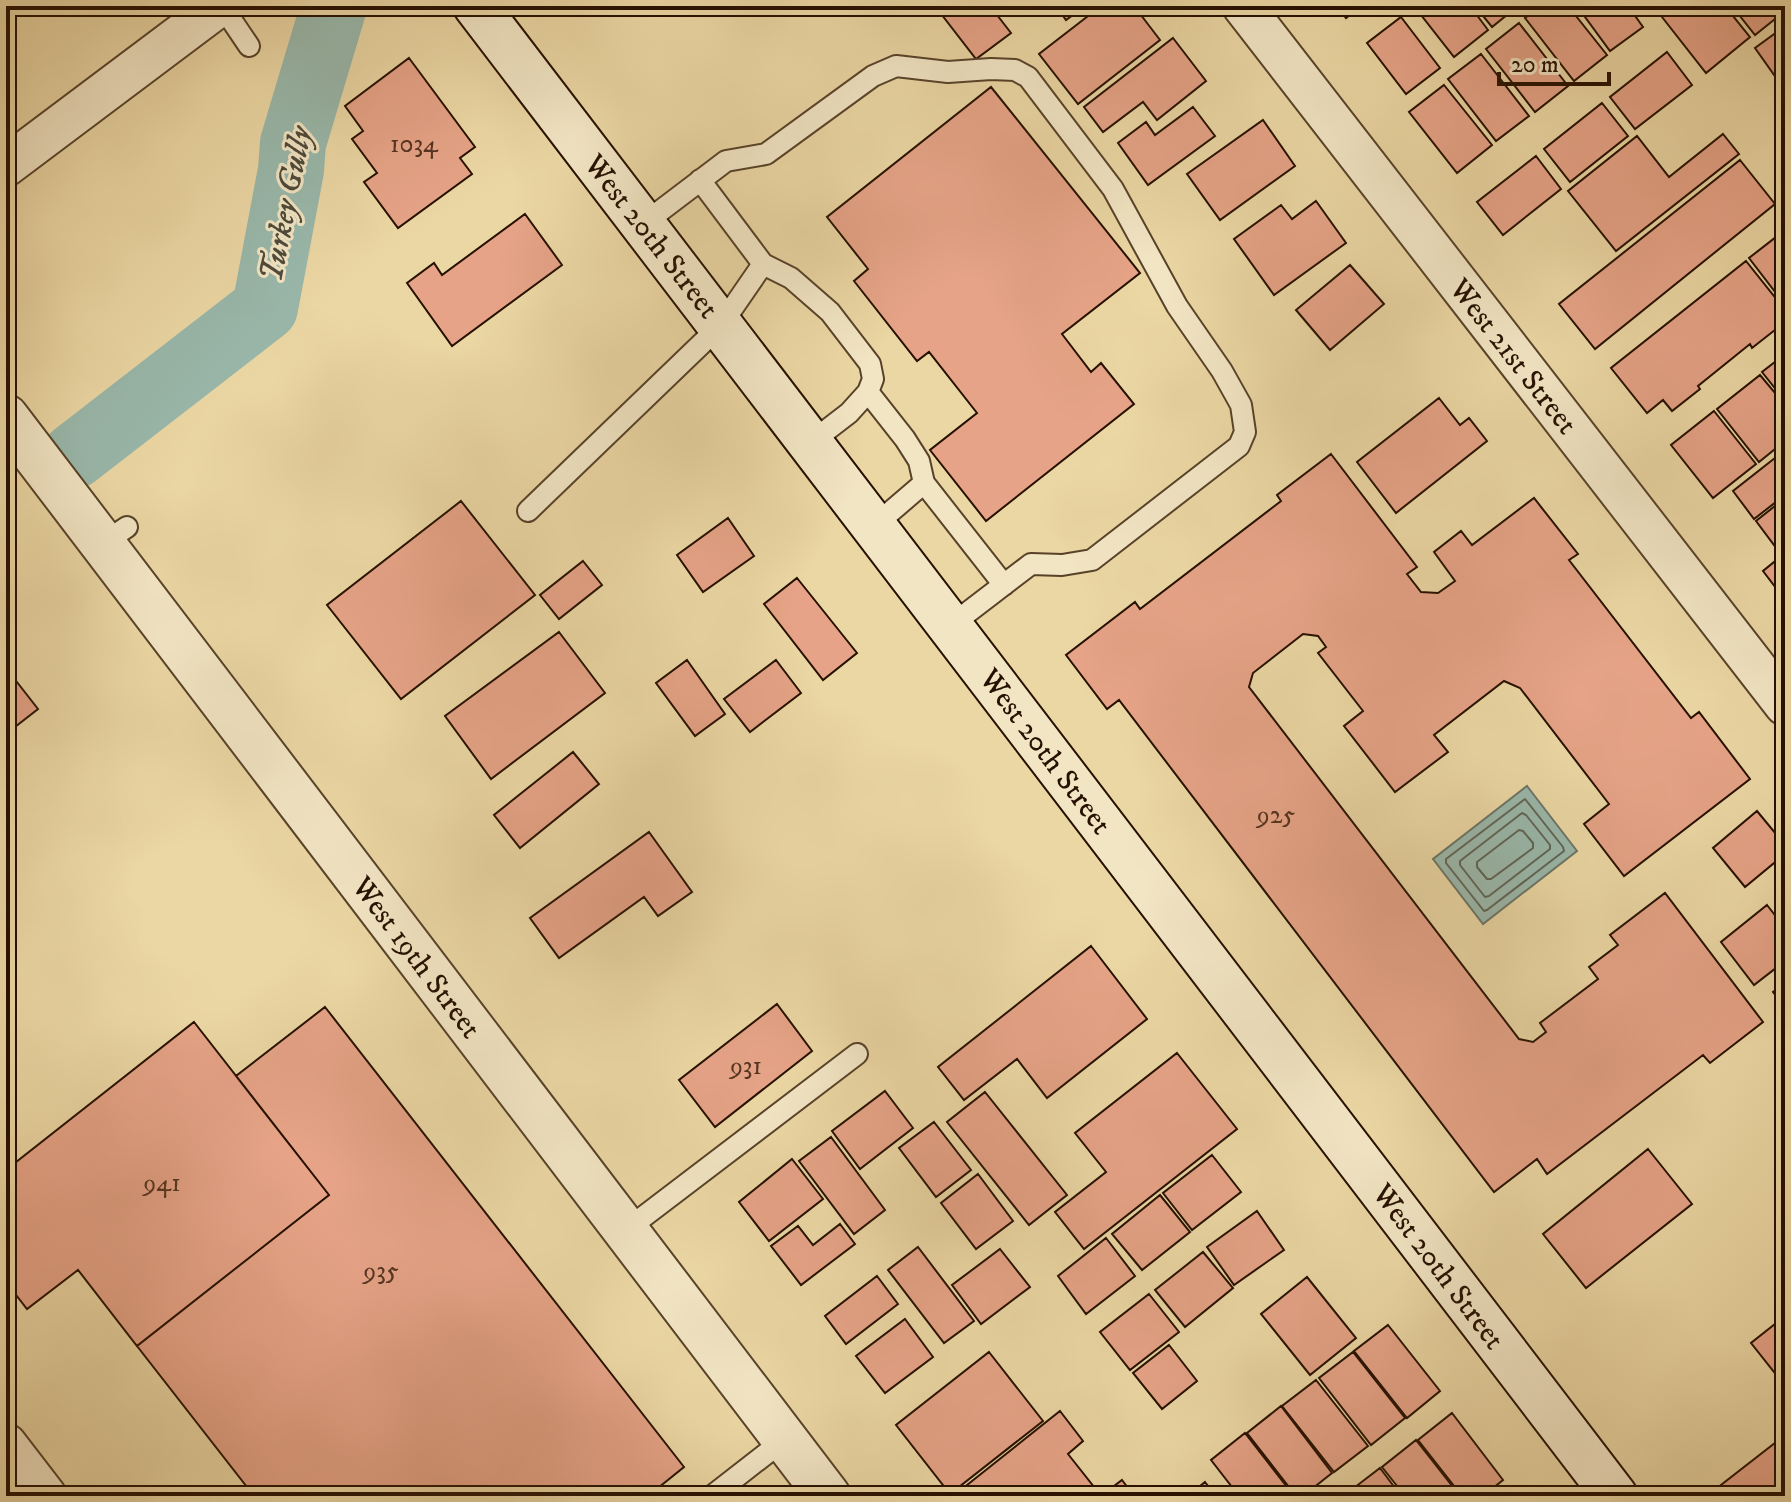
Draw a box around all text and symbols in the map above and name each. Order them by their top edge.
scale bar [1499,36,1609,86]
text: 20 m [1511,50,1559,80]
water label: Turkey Gully [252,121,322,286]
house number: 1034 [390,128,439,161]
street label: West 20th Street [575,147,726,326]
street label: West 21st Street [1440,271,1585,442]
street label: West 20th Street [970,661,1119,842]
house number: 925 [1255,799,1295,832]
street label: West 19th Street [342,869,489,1046]
house number: 931 [728,1050,762,1083]
house number: 941 [141,1167,181,1200]
street label: West 20th Street [1363,1176,1512,1357]
house number: 935 [361,1255,399,1288]

